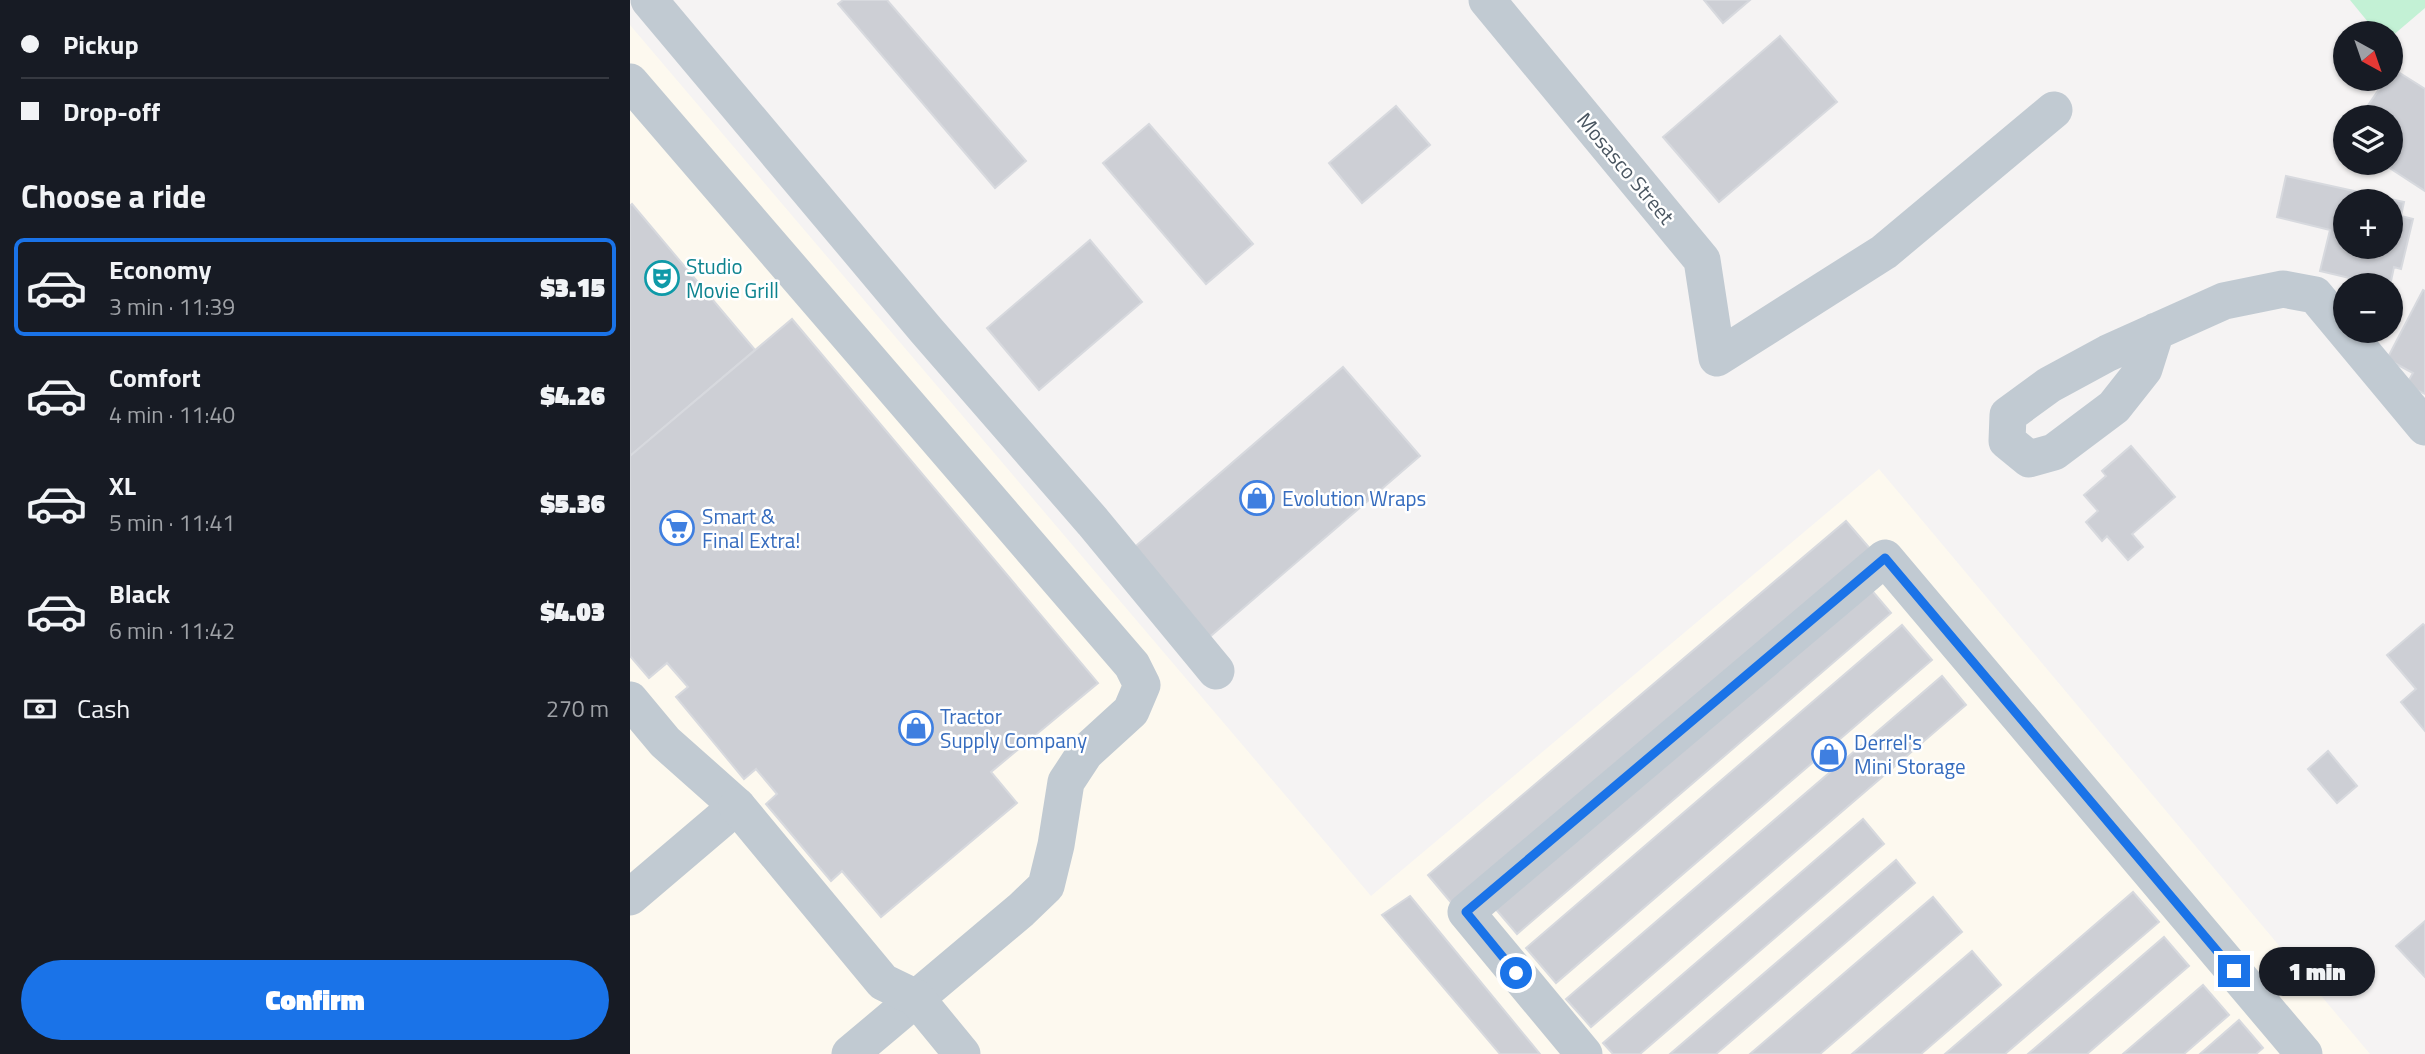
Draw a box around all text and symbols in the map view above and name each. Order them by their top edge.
north arrow [2333,21,2403,91]
map controls [2333,21,2403,343]
text: Pickup [63,25,139,64]
text: Drop-off [63,92,160,131]
street label: Mosasco Street [1570,105,1683,231]
button: layers [2333,105,2403,175]
text: Choose a ride [21,172,206,220]
button: + [2333,189,2403,259]
text: Economy [109,250,211,289]
place label: Studio Movie Grill [686,250,779,306]
icon: car [25,256,88,319]
theatre icon: Studio Movie Grill [643,259,681,297]
text: $3.15 [540,268,605,307]
button: − [2333,273,2403,343]
text: 3 min · 11:39 [109,289,235,324]
text: Comfort [109,358,201,397]
icon: car [25,364,88,427]
text: $4.26 [540,376,605,415]
text: 4 min · 11:40 [109,397,235,432]
text: XL [109,466,136,505]
icon: car [25,472,88,535]
shop icon: Evolution Wraps [1238,479,1276,517]
place label: Evolution Wraps [1282,482,1426,514]
text: $5.36 [540,484,605,523]
place label: Smart & Final Extra! [702,500,800,556]
text: 5 min · 11:41 [109,505,235,540]
supermarket icon: Smart & Final Extra! [658,509,696,547]
text: Black [109,574,170,613]
icon: car [25,580,88,643]
text: $4.03 [540,592,605,631]
text: 6 min · 11:42 [109,613,235,648]
text: Cash [77,689,130,728]
icon: cash [21,690,59,728]
text: 270 m [546,691,609,726]
place label: Tractor Supply Company [940,700,1087,756]
shop icon: Tractor Supply Company [897,709,935,747]
place label: Derrel's Mini Storage [1854,726,1966,782]
shop icon: Derrel's Mini Storage [1810,735,1848,773]
callout: 1 min [2258,946,2374,996]
text: 1 min [2288,954,2346,989]
route end [2218,955,2250,987]
route start [1500,957,1532,989]
button: Confirm [21,960,609,1040]

